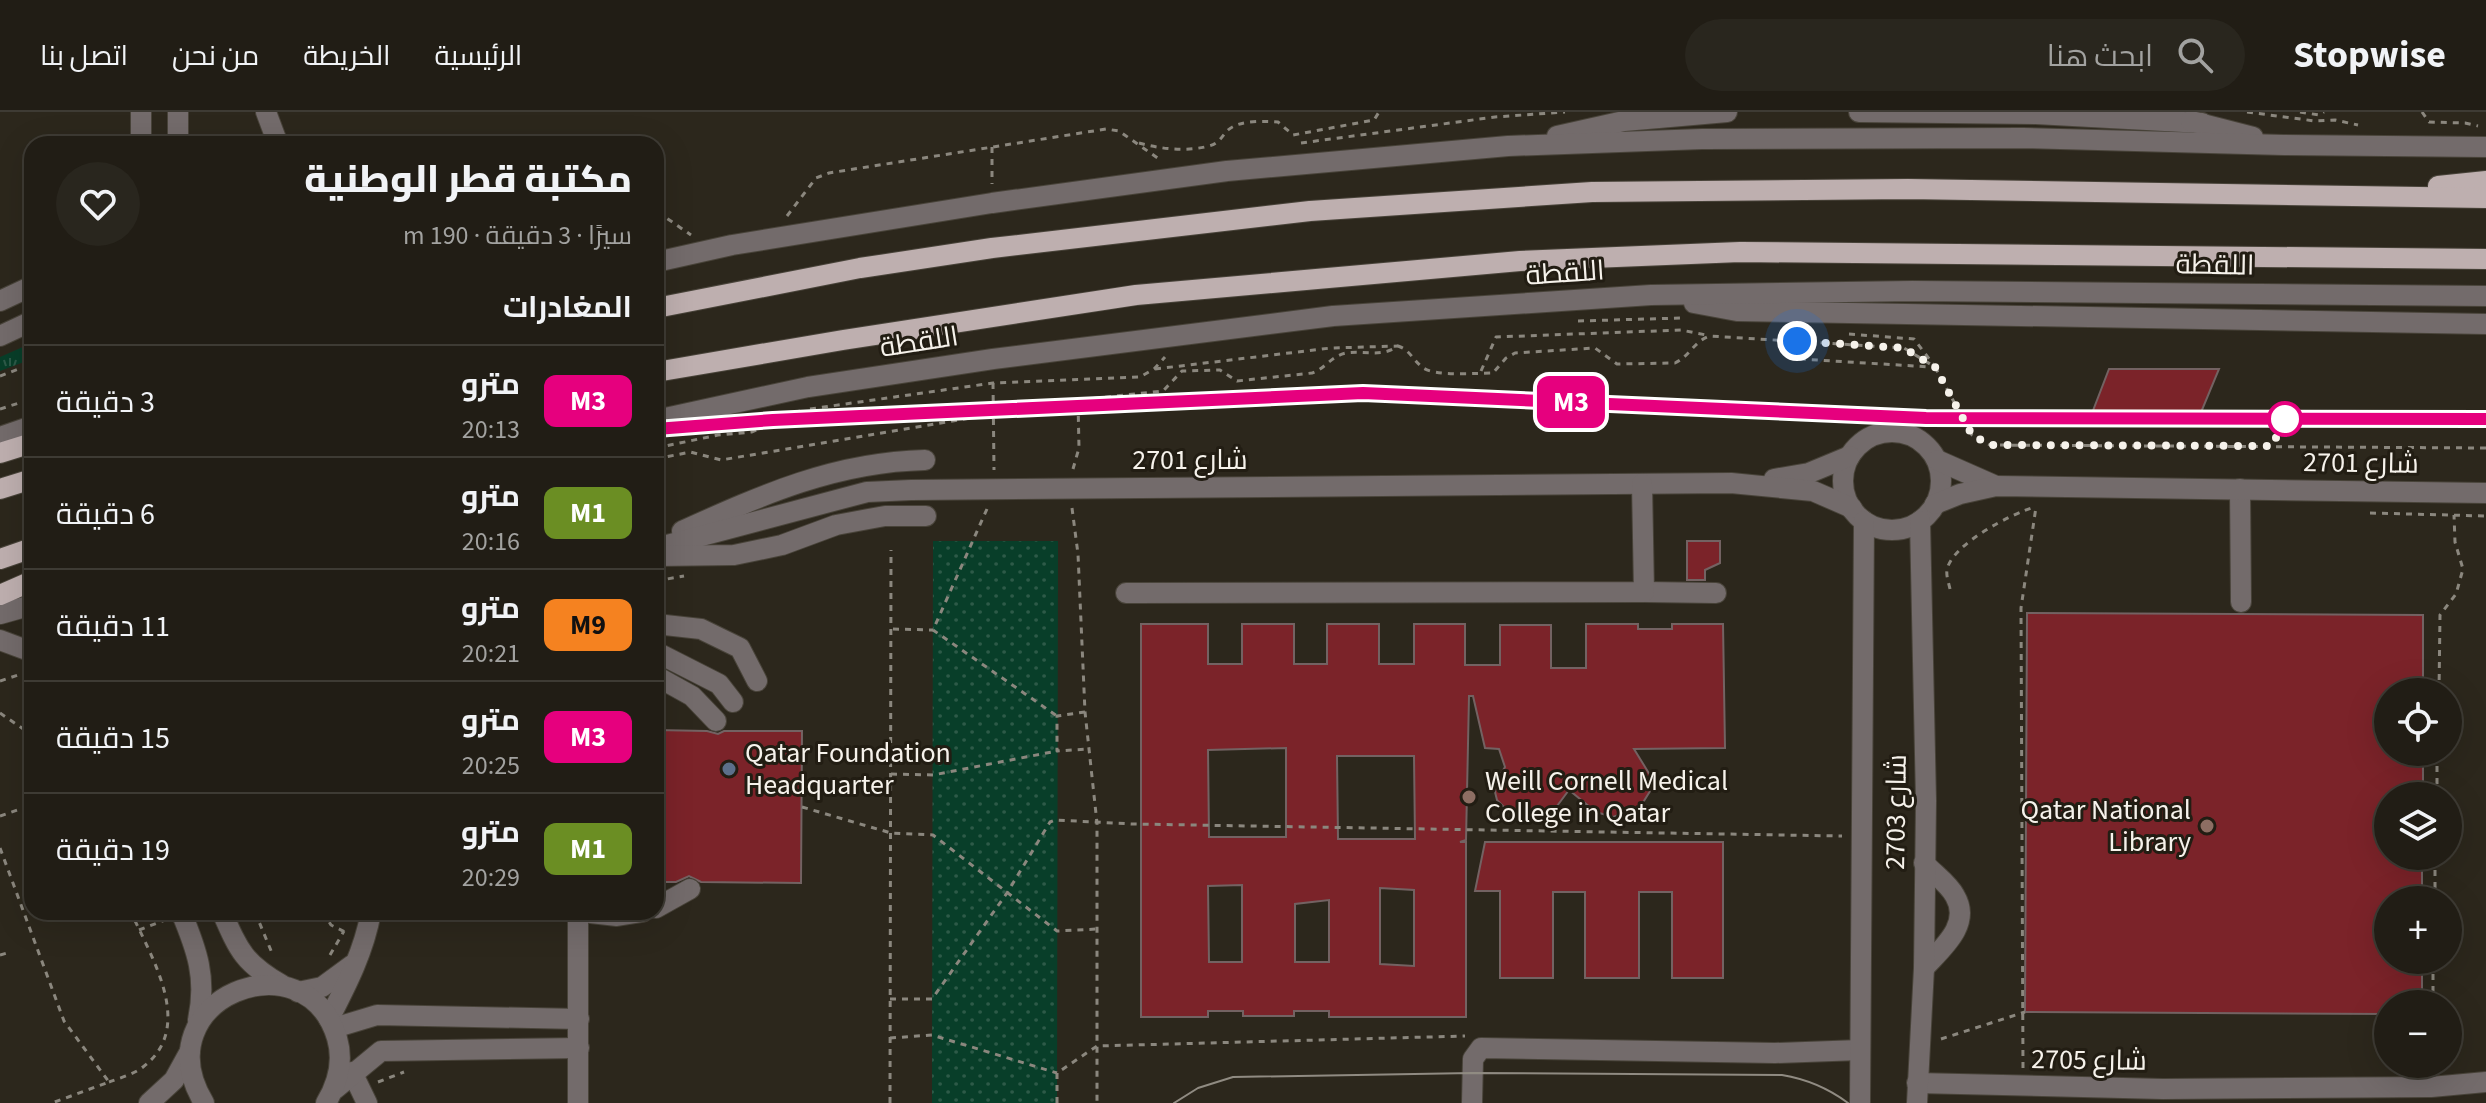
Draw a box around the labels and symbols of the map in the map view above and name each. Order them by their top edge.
street label: اللقطة [2175,244,2255,286]
street label: اللقطة [1524,250,1606,296]
street label: اللقطة [877,316,961,368]
your location [1777,321,1817,361]
line badge: M3 [1535,376,1607,428]
unlabelled marker [2268,402,2302,436]
street label: شارع 2701 [1132,440,1248,480]
street label: شارع 2701 [2303,442,2419,484]
place label: Qatar Foundation Headquarter [745,733,951,805]
street label: شارع 2703 [1875,754,1917,870]
marker: Qatar Foundation Headquarter [720,760,738,778]
place label: Weill Cornell Medical College in Qatar [1485,761,1728,833]
marker: Weill Cornell Medical College in Qatar [1460,788,1478,806]
place label: Qatar National Library [2020,790,2191,862]
marker: Qatar National Library [2198,817,2216,835]
street label: شارع 2705 [2031,1039,2147,1081]

